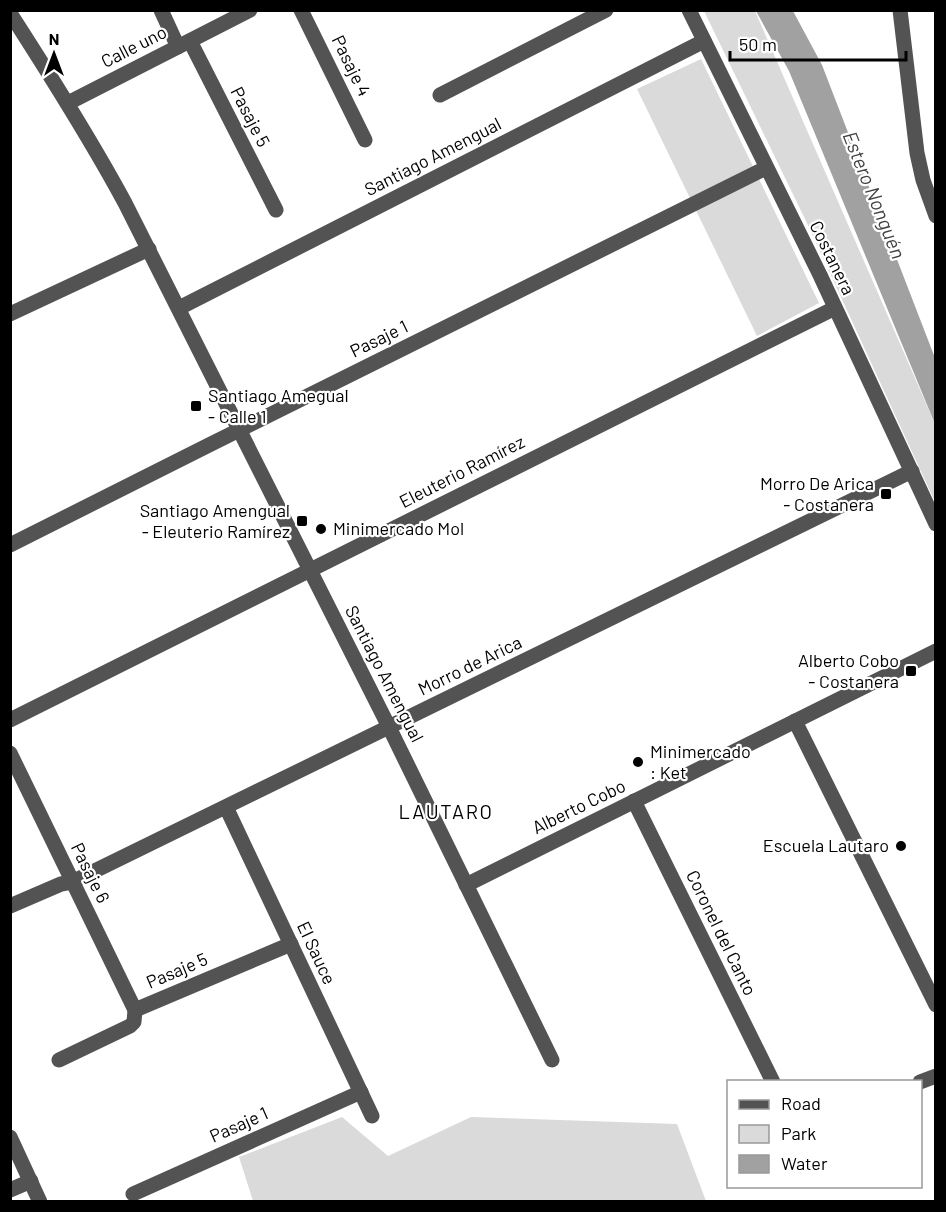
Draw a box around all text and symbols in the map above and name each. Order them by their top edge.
street label: Calle uno [97,20,170,72]
north arrow [24,24,84,84]
scale bar [730,24,906,62]
text: N [49,29,59,48]
street label: Pasaje 4 [328,31,376,100]
text: 50 m [739,33,777,55]
street label: Pasaje 5 [226,83,275,150]
street label: Santiago Amengual [361,112,505,200]
water label: Estero Nonguén [838,127,911,262]
street label: Costanera [805,217,860,298]
street label: Pasaje 1 [346,315,411,361]
place label: Santiago Amegual - Calle 1 [208,384,349,427]
marker: Santiago Amegual - Calle 1 [189,399,203,413]
street label: Eleuterio Ramírez [395,430,528,512]
place label: Morro De Arica - Costanera [760,472,874,515]
marker: Morro De Arica - Costanera [879,487,893,501]
place label: Santiago Amengual - Eleuterio Ramírez [140,499,290,542]
marker: Santiago Amengual - Eleuterio Ramírez [295,514,309,528]
place label: Minimercado Mol [333,517,464,539]
marker: Minimercado Mol [314,522,328,536]
street label: Santiago Amengual [341,602,429,746]
street label: Morro de Arica [414,630,525,700]
place label: Alberto Cobo - Costanera [798,649,899,692]
marker: Alberto Cobo - Costanera [904,664,918,678]
place label: Minimercado : Ket [650,740,751,783]
marker: Minimercado : Ket [631,755,645,769]
street label: Alberto Cobo [528,774,629,838]
district label: LAUTARO [399,799,493,823]
place label: Escuela Lautaro [763,834,889,856]
street label: Pasaje 6 [67,839,115,906]
marker: Escuela Lautaro [894,839,908,853]
street label: Coronel del Canto [682,866,762,999]
street label: El Sauce [293,918,341,988]
street label: Pasaje 5 [143,947,211,993]
legend [727,1080,922,1188]
text: Road [781,1092,821,1114]
street label: Pasaje 1 [206,1102,271,1147]
text: Park [781,1122,816,1144]
text: Water [781,1152,828,1174]

